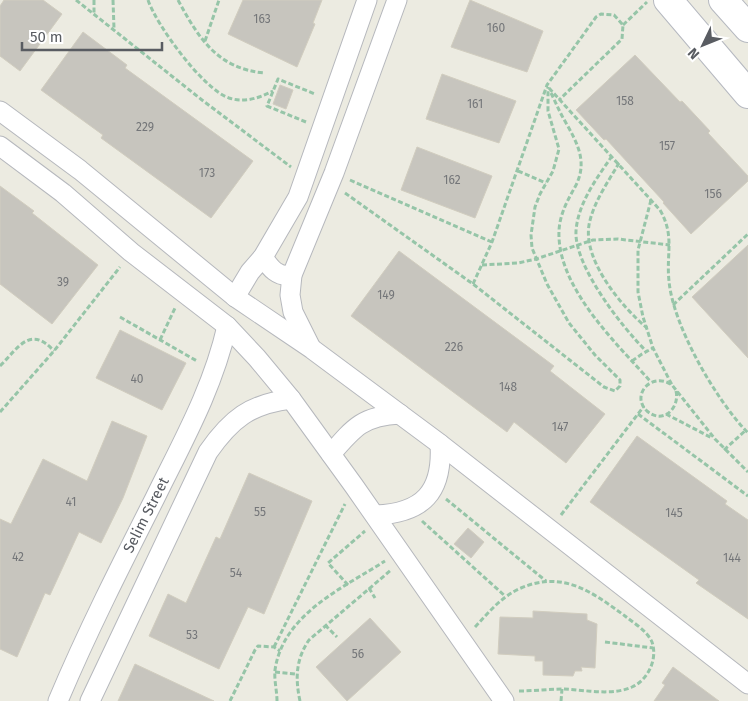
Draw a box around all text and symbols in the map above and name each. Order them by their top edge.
house number: 163 [253,12,271,26]
scale bar [22,20,162,52]
north arrow [678,20,728,70]
house number: 160 [487,21,505,35]
text: 50 m [30,28,63,46]
text: N [684,44,703,63]
house number: 158 [616,94,634,108]
house number: 161 [467,97,483,111]
house number: 229 [136,120,154,134]
house number: 157 [659,139,675,153]
house number: 173 [199,166,215,180]
house number: 162 [443,173,461,187]
house number: 156 [704,187,722,201]
house number: 39 [57,275,69,289]
house number: 149 [377,288,395,302]
house number: 226 [445,340,463,354]
house number: 40 [130,372,144,386]
house number: 148 [499,380,517,394]
house number: 147 [552,420,568,434]
street label: Selim Street [119,474,173,556]
house number: 41 [66,495,76,509]
house number: 55 [254,505,266,519]
house number: 145 [665,506,683,520]
house number: 42 [12,550,24,564]
house number: 144 [723,551,742,565]
house number: 54 [230,566,243,580]
house number: 53 [186,628,198,642]
house number: 56 [352,647,364,661]

